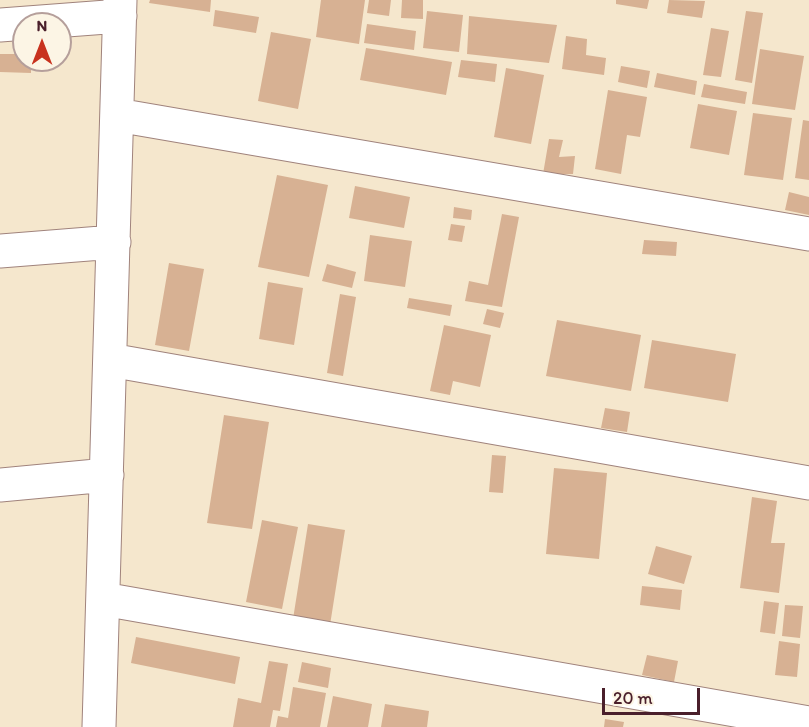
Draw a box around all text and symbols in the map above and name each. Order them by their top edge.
north arrow [12,12,72,72]
text: N [37,16,47,35]
scale bar [605,676,702,714]
text: 20 m [613,687,653,709]

